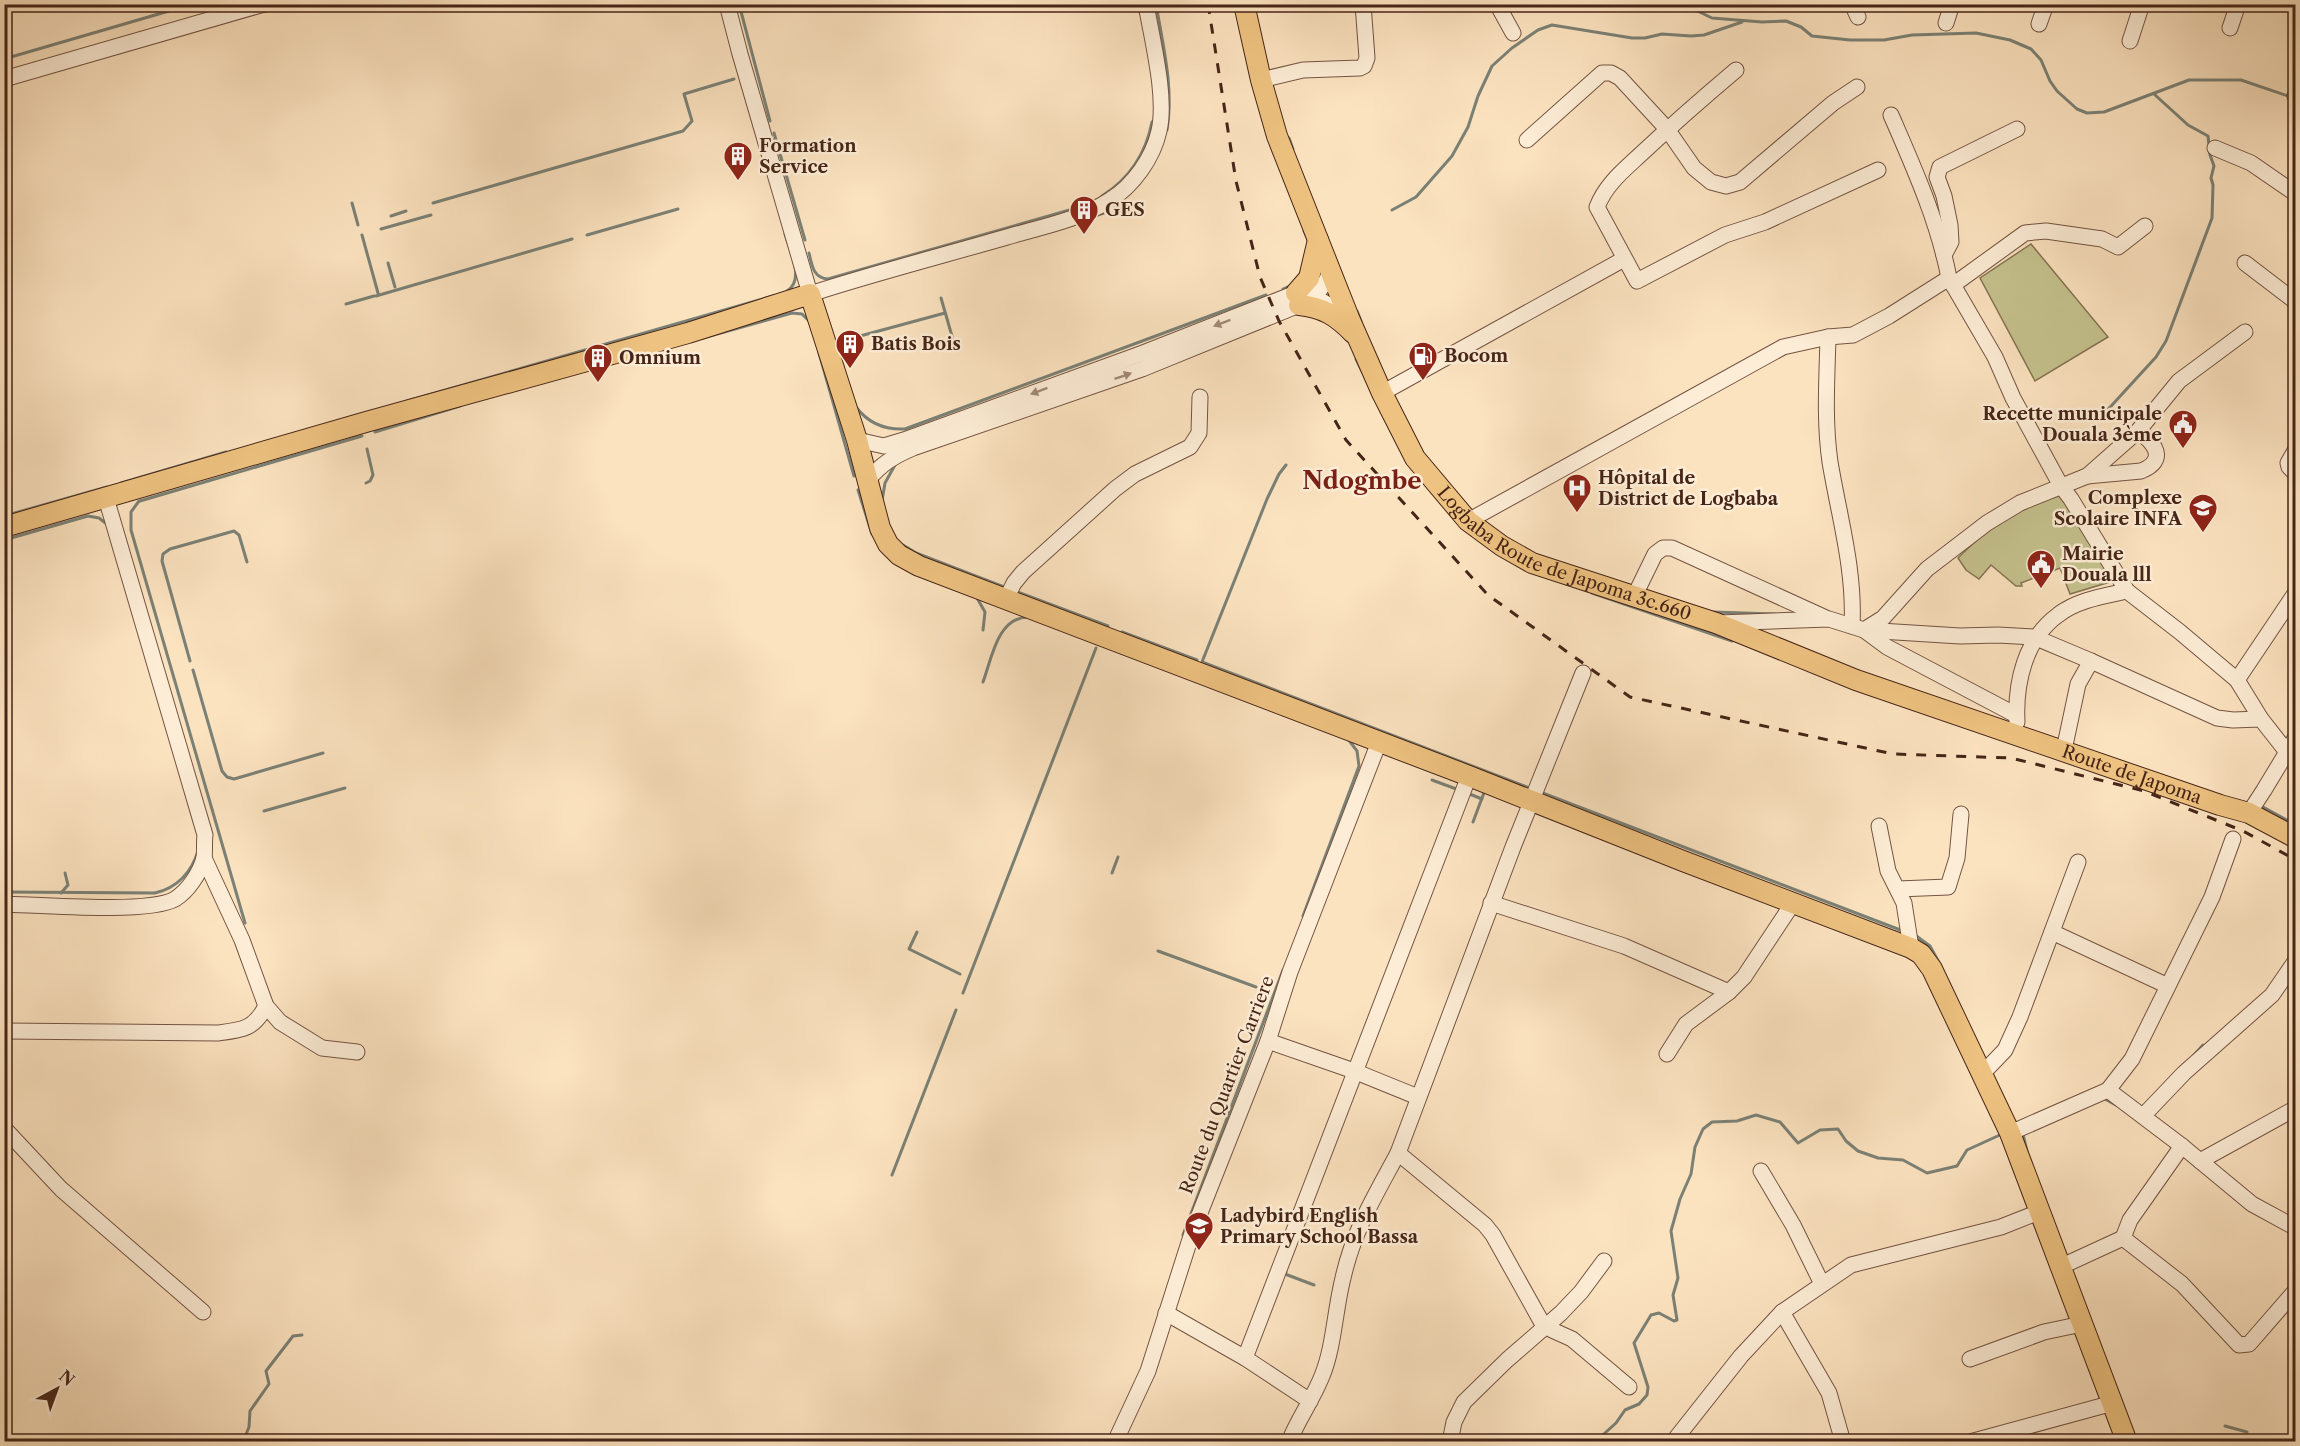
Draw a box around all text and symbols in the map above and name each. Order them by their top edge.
place label: Formation Service [759,135,857,178]
building icon: Formation Service [722,140,754,182]
building icon: GES [1068,194,1100,236]
place label: GES [1105,199,1145,221]
one-way arrow [1213,318,1231,328]
building icon: Batis Bois [834,328,866,370]
place label: Batis Bois [871,333,961,355]
fuel station icon: Bocom [1407,340,1439,382]
building icon: Omnium [582,342,614,384]
place label: Bocom [1444,345,1508,367]
place label: Omnium [619,347,701,369]
one-way arrow [1114,370,1132,380]
one-way arrow [1030,386,1048,396]
place label: Recette municipale Douala 3ème [1983,403,2162,446]
public building icon: Recette municipale Douala 3ème [2167,408,2199,450]
district label: Ndogmbe [1302,466,1422,495]
place label: Hôpital de District de Logbaba [1598,467,1779,510]
hospital icon: Hôpital de District de Logbaba [1561,472,1593,514]
street label: Logbaba Route de Japoma 3c.660 [1433,482,1694,625]
place label: Complexe Scolaire INFA [2054,487,2183,530]
school or university icon: Complexe Scolaire INFA [2187,492,2219,534]
place label: Mairie Douala lll [2062,543,2152,586]
public building icon: Mairie Douala lll [2025,548,2057,590]
street label: Route de Japoma [2059,741,2205,809]
street label: Route du Quartier Carriere [1175,973,1279,1197]
place label: Ladybird English Primary School Bassa [1220,1205,1419,1248]
school or university icon: Ladybird English Primary School Bassa [1183,1210,1215,1252]
north arrow [27,1359,87,1419]
text: N [55,1366,79,1390]

